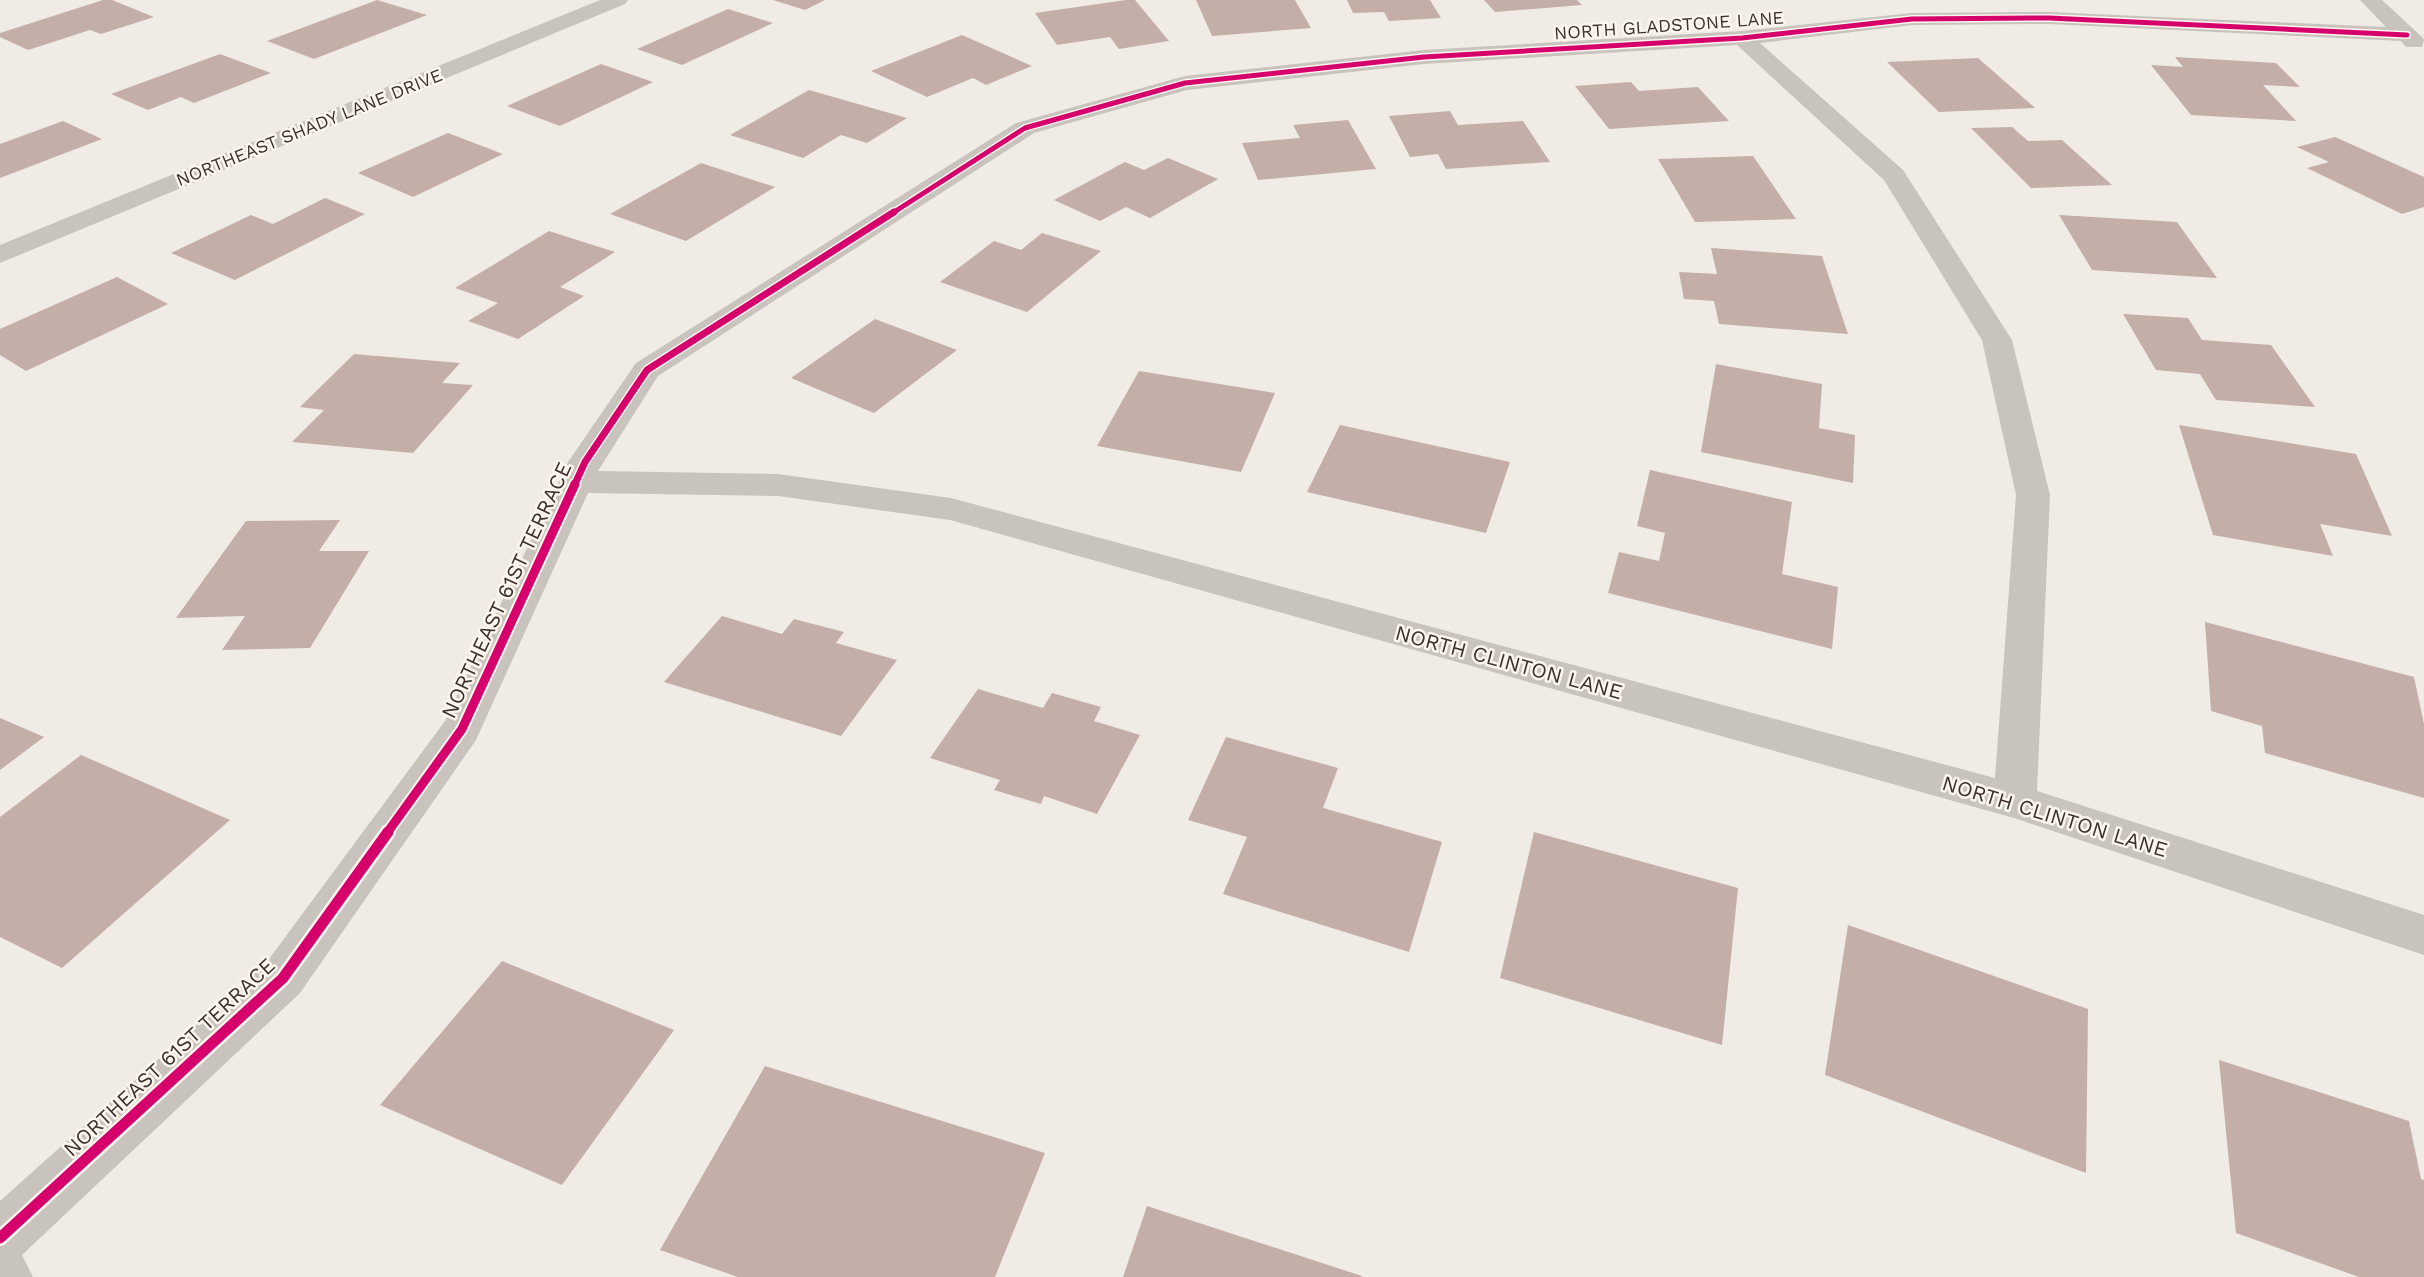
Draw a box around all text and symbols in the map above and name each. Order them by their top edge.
street label: NORTH GLADSTONE LANE [1553,6,1785,44]
street label: NORTHEAST SHADY LANE DRIVE [173,64,445,190]
street label: NORTHEAST 61ST TERRACE [436,458,576,722]
street label: NORTH CLINTON LANE [1393,620,1625,704]
street label: NORTH CLINTON LANE [1939,770,2171,862]
street label: NORTHEAST 61ST TERRACE [58,952,280,1162]

